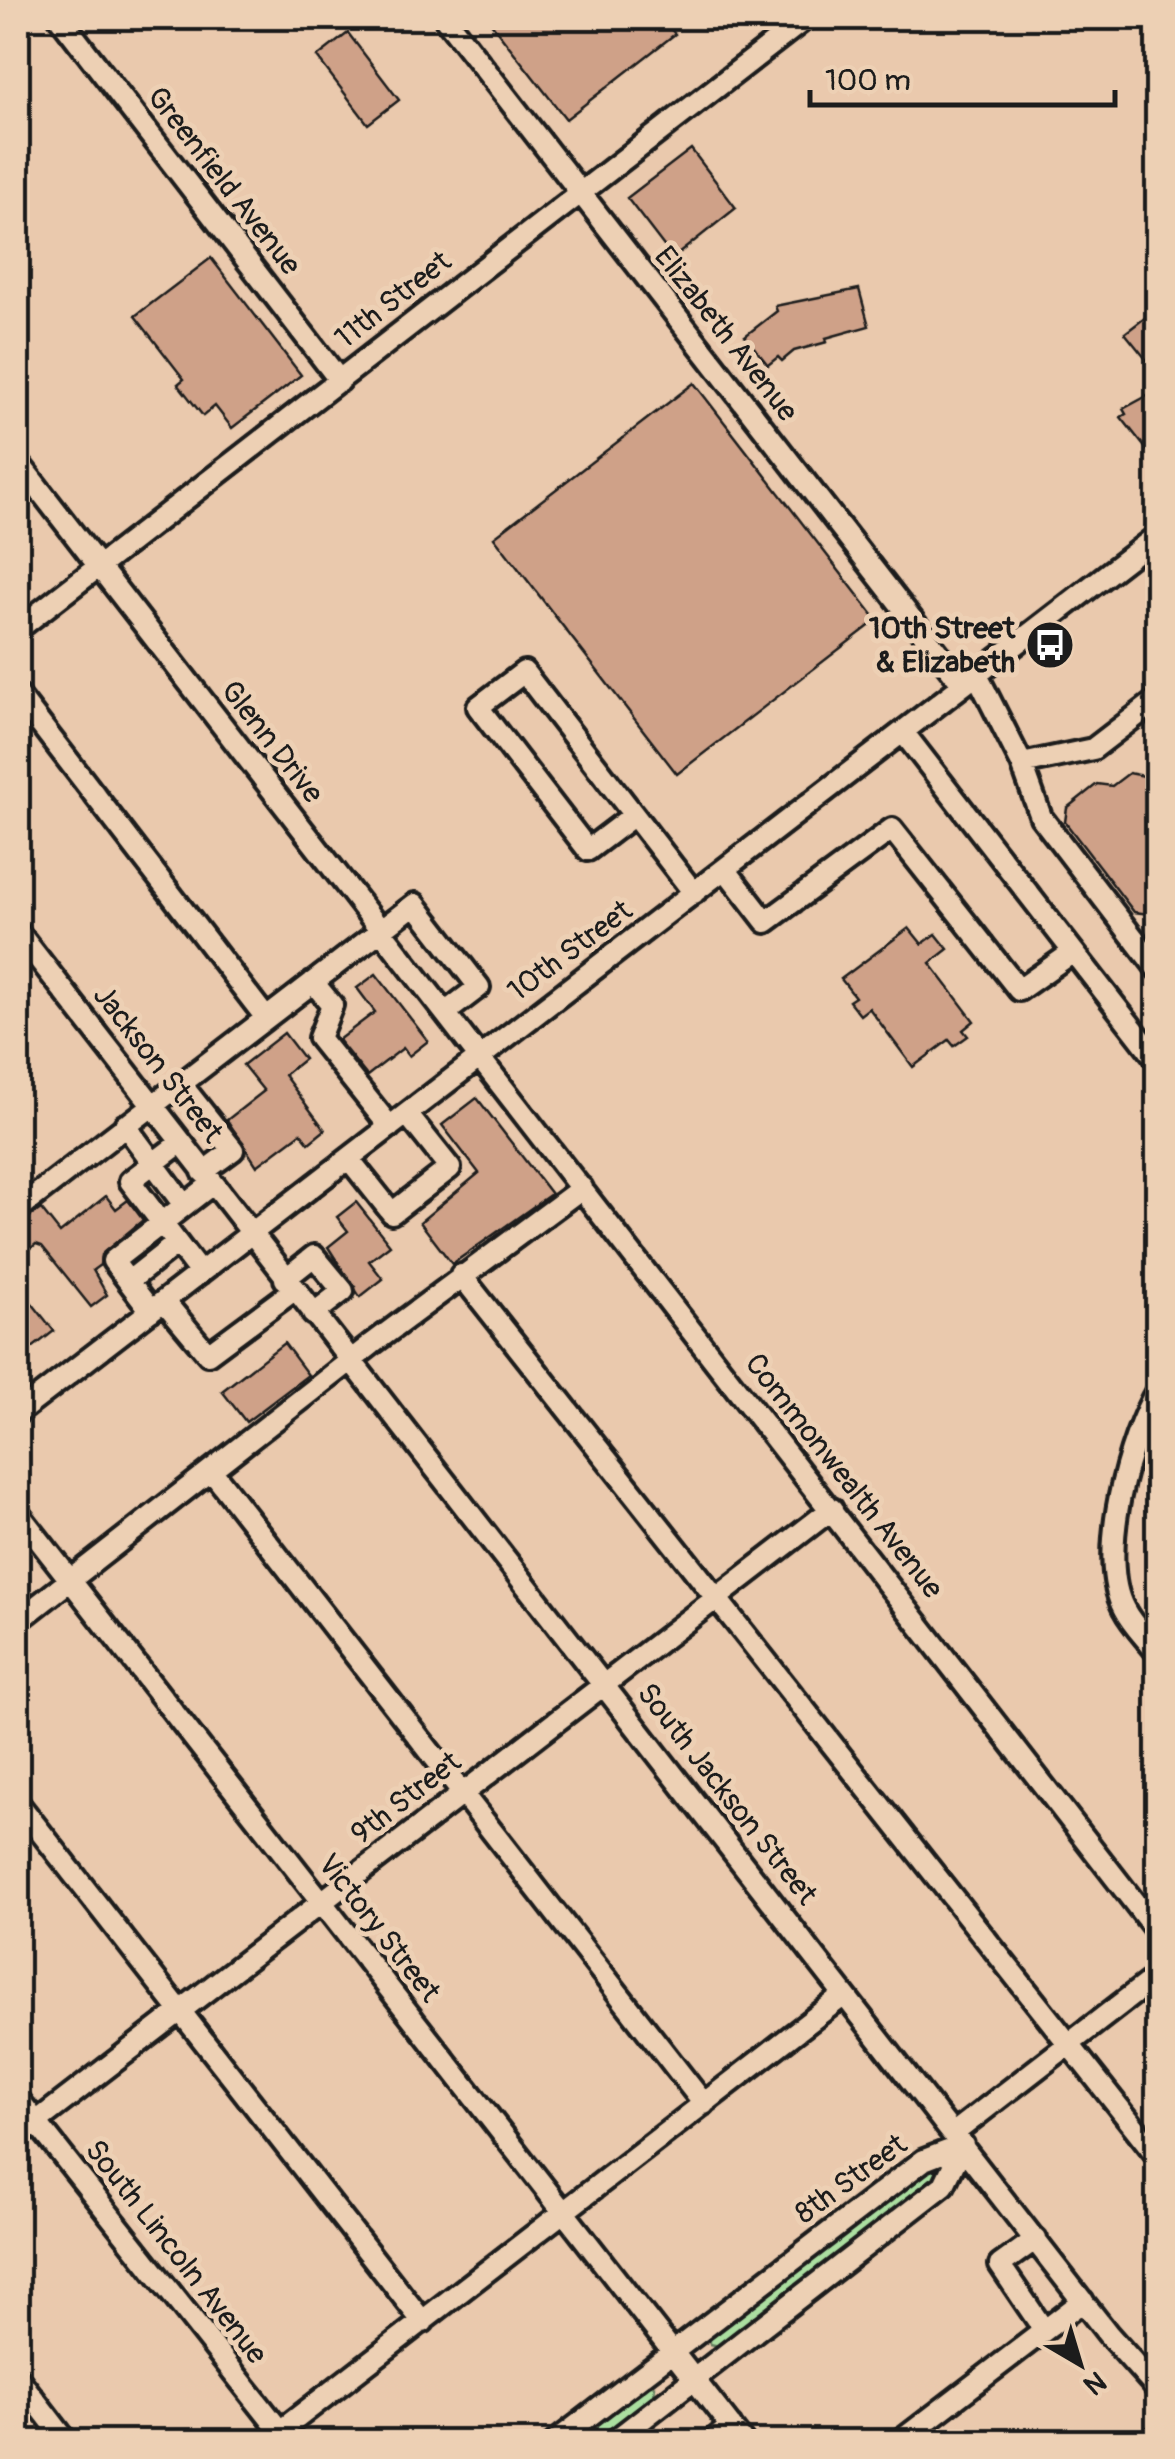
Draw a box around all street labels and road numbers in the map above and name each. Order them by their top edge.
street label: Greenfield Avenue [139,79,309,283]
street label: Elizabeth Avenue [646,239,806,429]
street label: 11th Street [327,243,459,357]
street label: Glenn Drive [213,673,331,811]
street label: 10th Street [500,892,640,1010]
street label: Jackson Street [85,978,232,1151]
street label: Commonwealth Avenue [737,1346,951,1606]
street label: South Jackson Street [629,1676,826,1913]
street label: 9th Street [344,1743,469,1852]
street label: Victory Street [310,1846,449,2010]
street label: 8th Street [788,2126,915,2232]
street label: South Lincoln Avenue [77,2132,275,2372]

